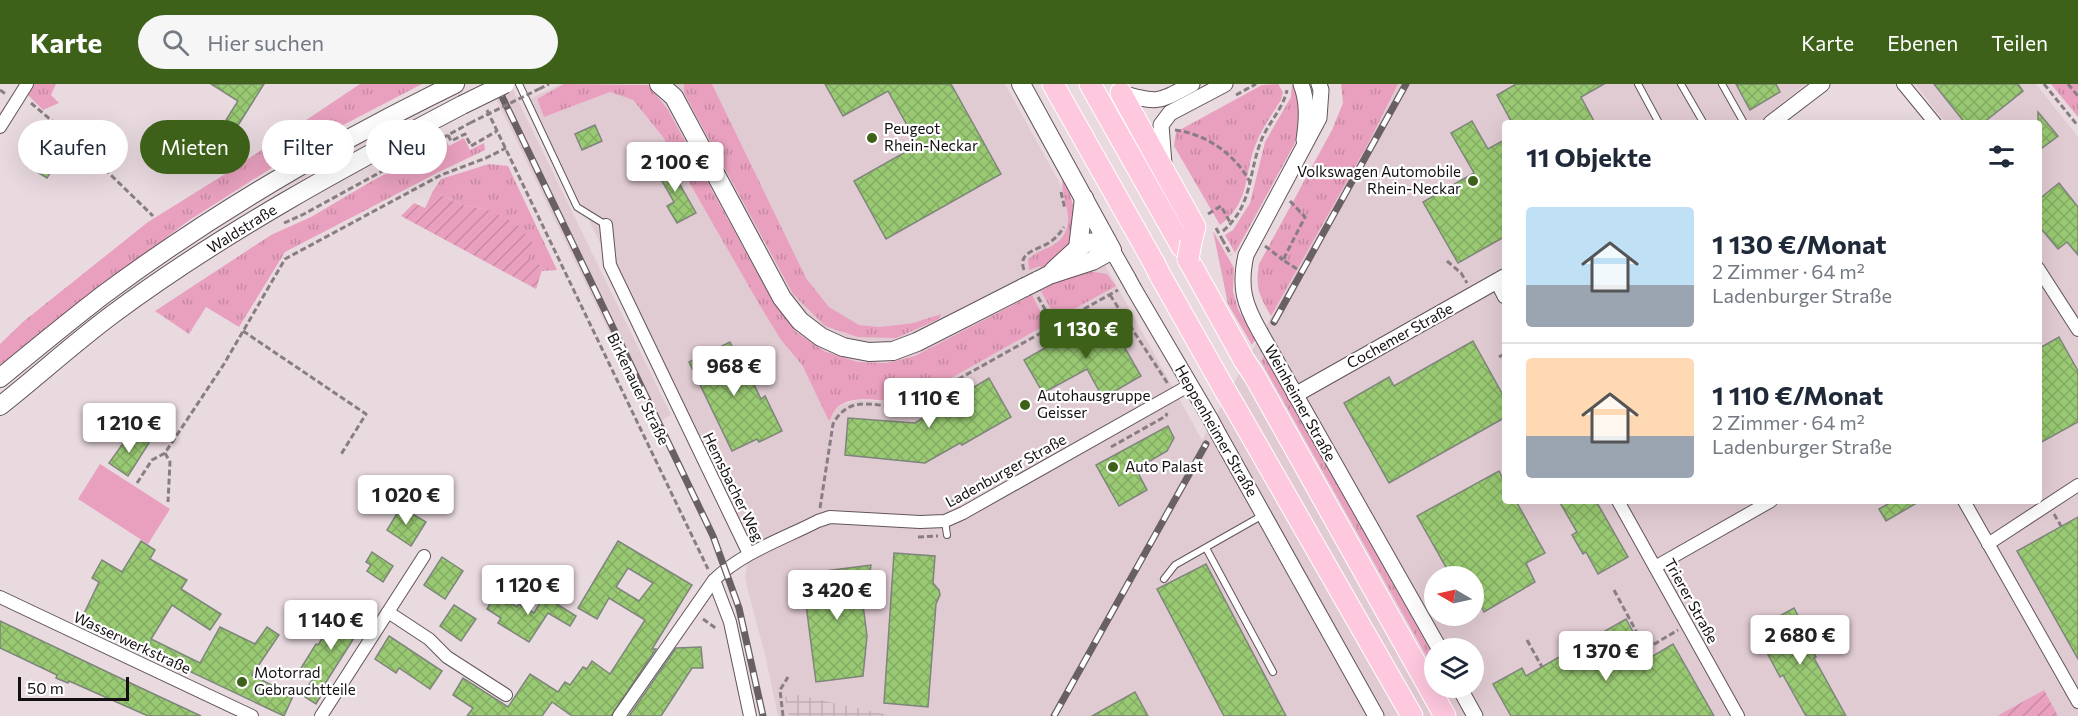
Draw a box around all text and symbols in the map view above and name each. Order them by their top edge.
search box [138,15,558,69]
text: Karte [30,25,102,59]
icon: search [159,26,192,59]
text: Hier suchen [207,29,324,56]
text: Karte [1801,30,1854,55]
text: Ebenen [1887,30,1958,55]
text: Teilen [1991,30,2048,55]
place label: Peugeot Rhein-Neckar [884,119,978,154]
chip: Kaufen [18,120,128,174]
chip: Mieten [140,120,250,174]
chip: Filter [262,120,354,174]
chip: Neu [366,120,447,174]
marker: Peugeot Rhein-Neckar [865,131,879,145]
icon: filters [1985,140,2018,173]
text: 11 Objekte [1526,141,1651,172]
pin: 2 100 € [620,142,730,193]
text: 2 100 € [641,149,709,173]
place label: Volkswagen Automobile Rhein-Neckar [1297,162,1461,197]
marker: Volkswagen Automobile Rhein-Neckar [1466,174,1480,188]
street label: Waldstraße [203,200,280,257]
text: 1 130 €/Monat [1712,228,1887,259]
icon: home [1574,231,1646,303]
text: 2 Zimmer · 64 m² [1712,259,1865,283]
text: Ladenburger Straße [1712,283,1892,307]
street label: Cochemer Straße [1343,298,1456,372]
pin: 1 130 € [1031,309,1141,360]
text: 1 130 € [1054,316,1118,340]
street label: Birkenauer Straße [604,330,674,448]
street label: Weinheimer Straße [1261,341,1340,464]
pin: 968 € [692,346,776,397]
text: 968 € [707,353,761,377]
street label: Heppenheimer Straße [1172,361,1262,500]
pin: 1 110 € [874,378,984,429]
text: 1 110 €/Monat [1712,379,1883,410]
icon: home [1574,382,1646,454]
text: 1 110 € [898,385,960,409]
place label: Autohausgruppe Geisser [1037,386,1150,421]
marker: Autohausgruppe Geisser [1018,398,1032,412]
pin: 1 210 € [74,403,184,454]
text: 1 210 € [97,410,161,434]
text: 2 Zimmer · 64 m² [1712,410,1865,434]
street label: Hemsbacher Weg [700,429,768,544]
street label: Ladenburger Straße [942,429,1069,511]
text: Ladenburger Straße [1712,434,1892,458]
place label: Auto Palast [1125,457,1203,475]
marker: Auto Palast [1106,460,1120,474]
pin: 1 020 € [351,475,461,526]
text: 1 020 € [372,482,440,506]
street label: Trierer Straße [1661,555,1723,646]
pin: 1 120 € [473,565,583,616]
north arrow [1424,566,1484,626]
map controls [1424,566,1484,698]
pin: 3 420 € [782,570,892,621]
text: 1 120 € [496,572,560,596]
text: 3 420 € [802,577,872,601]
pin: 1 140 € [276,600,386,651]
street label: Wasserwerkstraße [71,607,194,677]
text: 1 140 € [298,607,364,631]
pin: 2 680 € [1745,615,1855,666]
text: 2 680 € [1764,622,1836,646]
pin: 1 370 € [1551,631,1661,682]
button: layers [1424,638,1484,698]
text: 1 370 € [1573,638,1639,662]
place label: Motorrad Gebrauchtteile [254,663,356,698]
scale bar [18,674,129,702]
marker: Motorrad Gebrauchtteile [235,675,249,689]
text: 50 m [27,678,64,697]

